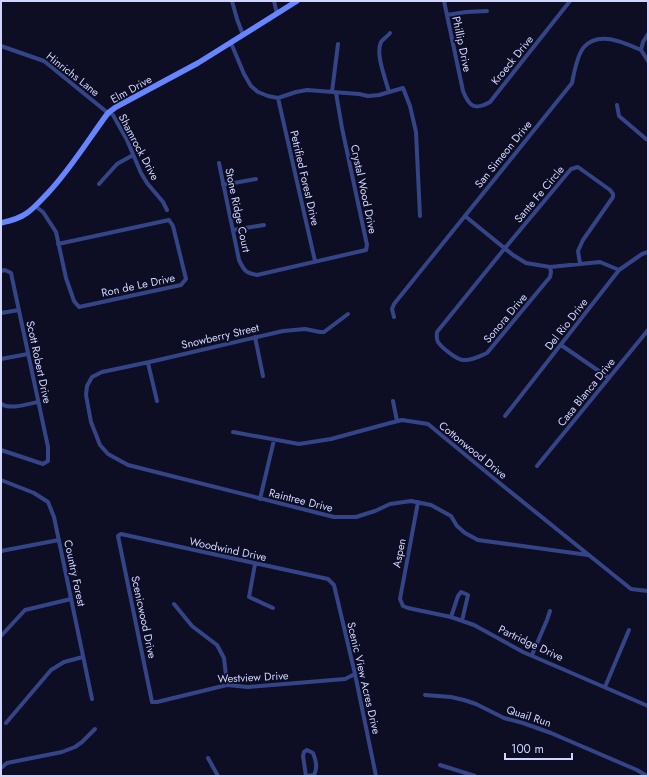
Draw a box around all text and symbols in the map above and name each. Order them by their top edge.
street label: Phillip Drive [448,15,476,74]
street label: Kroeck Drive [487,32,537,88]
street label: Hinrichs Lane [43,48,103,100]
street label: Elm Drive [107,71,155,107]
street label: Shamrock Drive [115,111,163,183]
street label: San Simeon Drive [471,116,536,191]
street label: Petrified Forest Drive [286,129,324,227]
street label: Crystal Wood Drive [347,143,381,235]
street label: Sante Fe Circle [510,162,568,226]
street label: Stone Ridge Court [221,166,255,254]
street label: Ron de Le Drive [100,269,177,301]
street label: Sonora Drive [479,289,531,346]
street label: Del Rio Drive [541,294,592,353]
street label: Scott Robert Drive [22,319,56,405]
street label: Snowberry Street [180,319,261,353]
street label: Casa Blanca Drive [553,354,619,430]
street label: Cottonwood Drive [435,417,511,483]
street label: Raintree Drive [267,484,335,516]
street label: Woodwind Drive [188,533,268,565]
street label: Aspen [388,537,410,569]
street label: Country Forest [60,538,90,608]
street label: Scenicwood Drive [127,574,161,660]
street label: Scenic View Acres Drive [343,620,385,736]
street label: Partridge Drive [496,621,566,665]
street label: Westview Drive [217,667,289,687]
street label: Quail Run [505,701,553,731]
scale bar [505,735,572,761]
text: 100 m [511,740,544,758]

